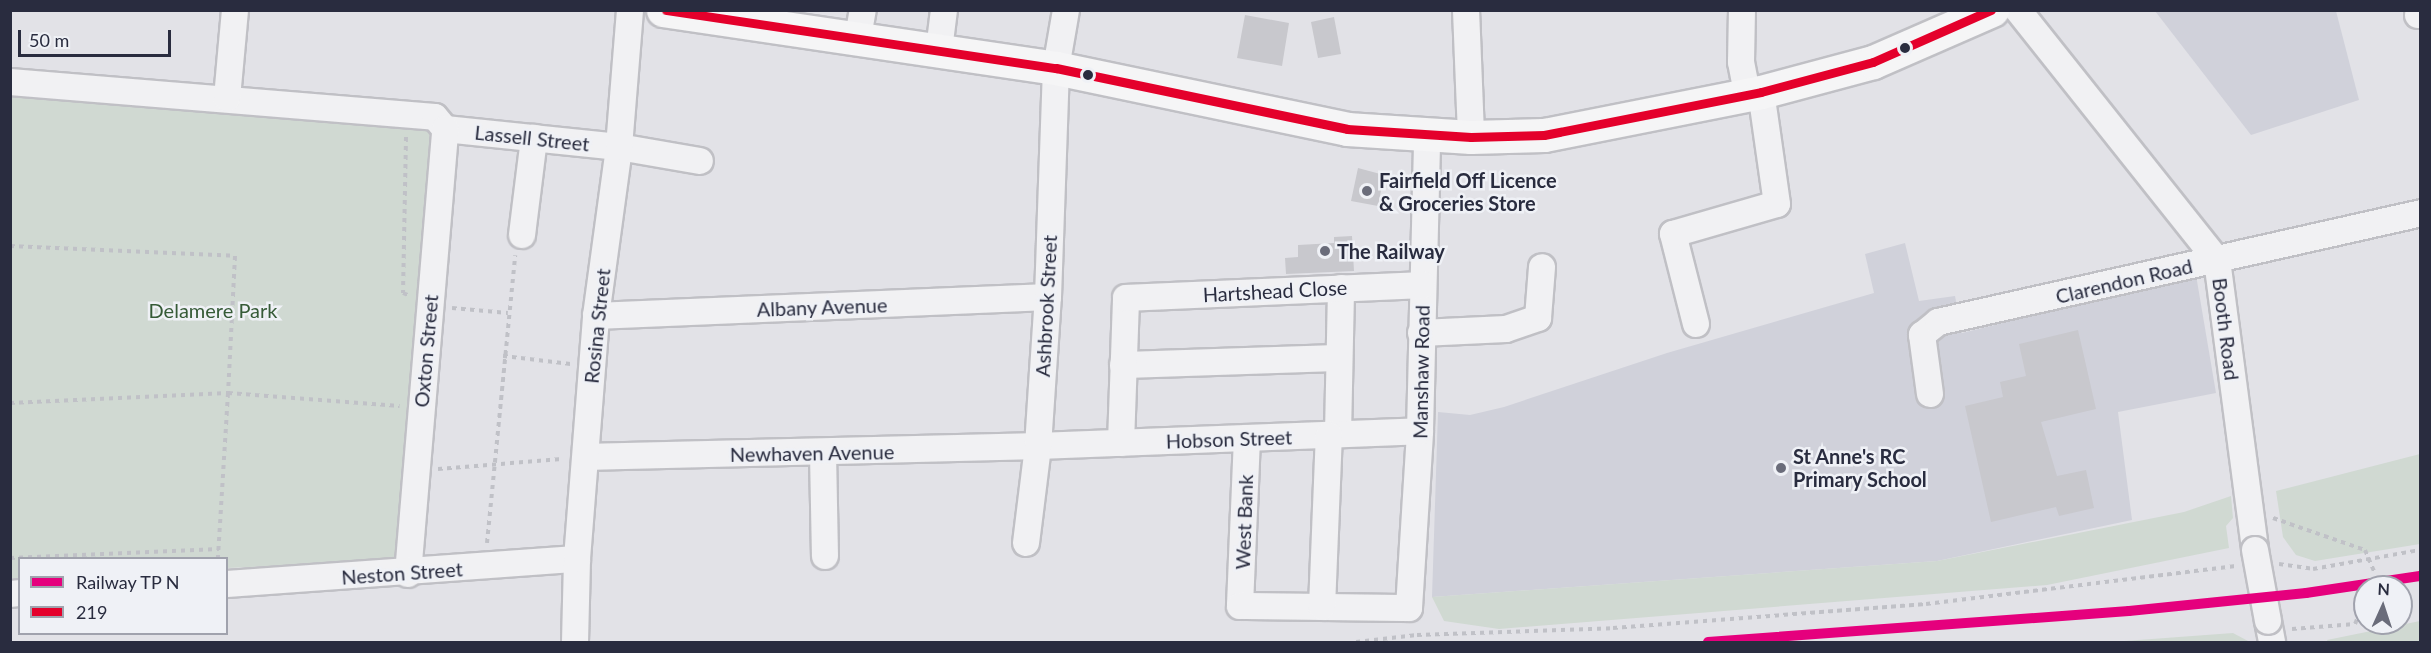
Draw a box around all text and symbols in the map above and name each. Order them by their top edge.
scale bar [21,18,174,56]
text: 50 m [29,29,69,51]
unlabelled marker [1899,42,1911,54]
unlabelled marker [1082,69,1094,81]
street label: Lassell Street [473,120,591,156]
place label: Fairfield Off Licence & Groceries Store [1379,168,1557,215]
marker: Fairfield Off Licence & Groceries Store [1360,184,1374,198]
street label: Ashbrook Street [1030,234,1062,378]
place label: The Railway [1337,239,1445,263]
marker: The Railway [1318,244,1332,258]
street label: Clarendon Road [2053,254,2195,308]
street label: Rosina Street [579,267,615,385]
street label: Hartshead Close [1202,275,1348,307]
street label: Booth Road [2208,276,2244,382]
street label: Albany Avenue [756,293,888,321]
street label: Oxton Street [409,294,443,408]
park label: Delamere Park [149,298,277,322]
street label: Manshaw Road [1408,305,1434,439]
street label: Hobson Street [1165,425,1293,453]
street label: Newhaven Avenue [729,440,895,466]
place label: St Anne's RC Primary School [1793,444,1927,491]
marker: St Anne's RC Primary School [1774,461,1788,475]
street label: West Bank [1230,474,1258,570]
legend [18,557,228,635]
street label: Neston Street [341,557,463,589]
text: Railway TP N [76,571,180,593]
north arrow [2353,575,2413,635]
text: N [2377,579,2391,598]
text: 219 [76,601,107,623]

